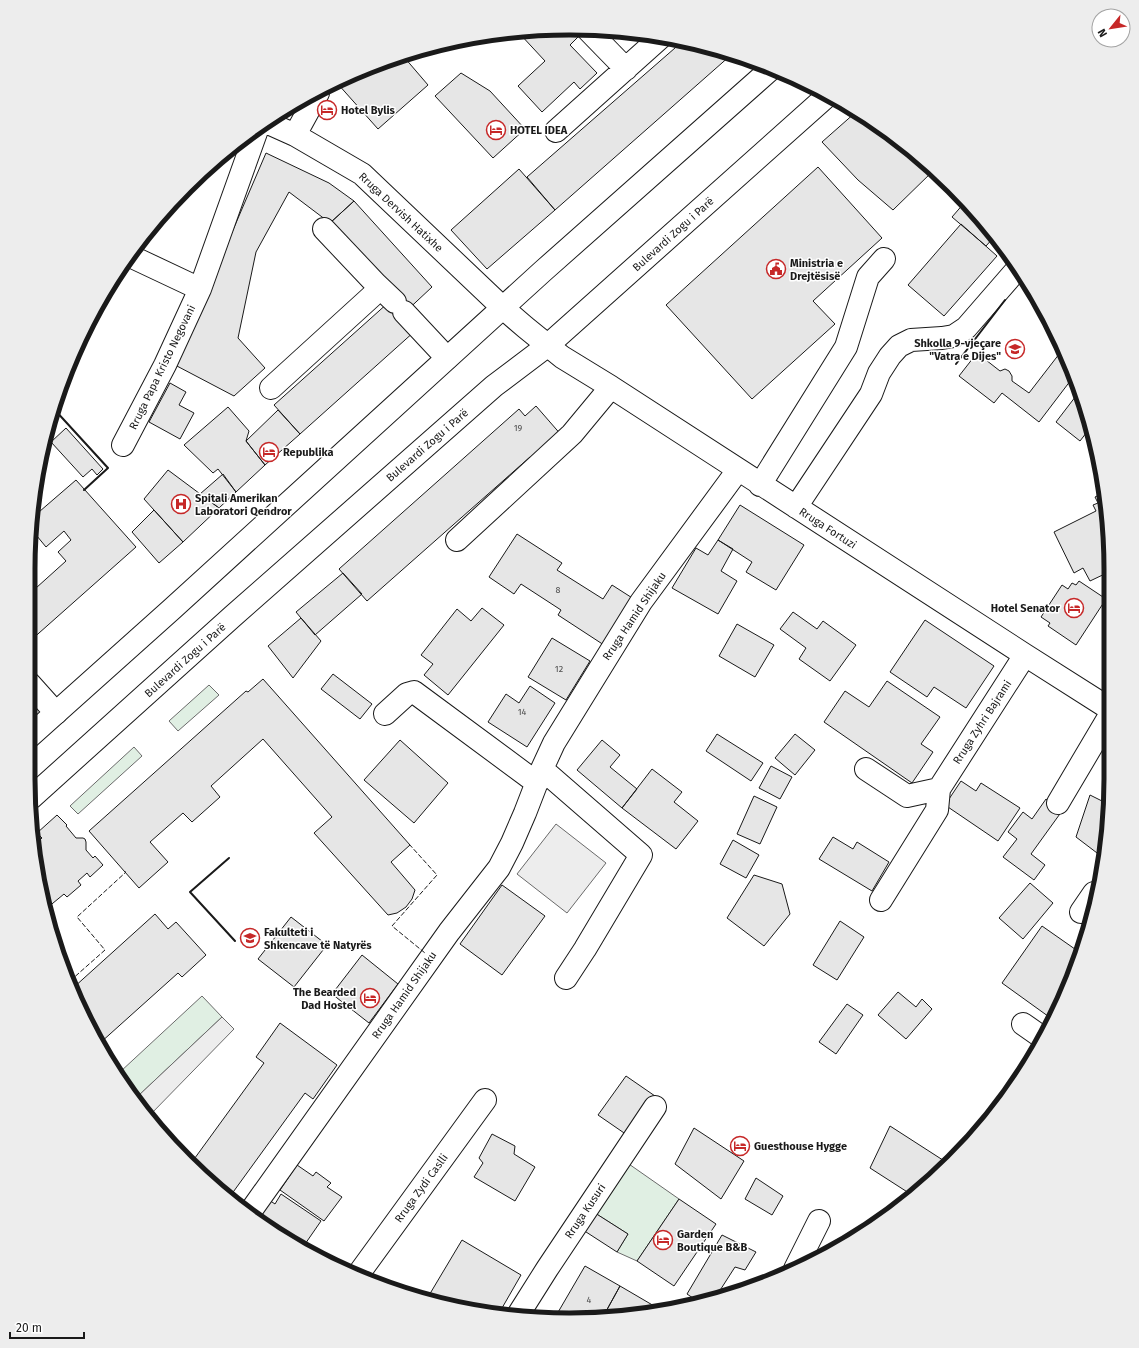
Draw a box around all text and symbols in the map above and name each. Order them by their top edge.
north arrow [1091,8,1131,48]
text: N [1095,26,1110,39]
hotel icon: Hotel Bylis [316,99,338,121]
place label: Hotel Bylis [341,104,396,117]
hotel icon: HOTEL IDEA [485,119,507,141]
place label: HOTEL IDEA [510,124,568,137]
street label: Rruga Dervish Hatixhe [356,170,445,255]
street label: Bulevardi Zogu i Parë [630,195,717,274]
place label: Ministria e Drejtësisë [790,257,843,283]
public building icon: Ministria e Drejtësisë [765,258,787,280]
street label: Rruga Papa Kristo Negovani [127,303,198,432]
place label: Shkolla 9-vjeçare "Vatra e Dijes" [914,337,1001,363]
school or university icon: Shkolla 9-vjeçare "Vatra e Dijes" [1004,338,1026,360]
street label: Bulevardi Zogu i Parë [384,406,471,485]
house number: 19 [514,423,523,433]
hotel icon: Republika [258,441,280,463]
place label: Republika [283,446,333,459]
place label: Spitali Amerikan Laboratori Qendror [195,492,292,518]
hospital icon: Spitali Amerikan Laboratori Qendror [170,493,192,515]
street label: Rruga Fortuzi [797,505,859,552]
street label: Rruga Hamid Shijaku [600,570,669,663]
house number: 8 [556,585,561,595]
hotel icon: Hotel Senator [1063,597,1085,619]
place label: Hotel Senator [991,602,1061,615]
street label: Bulevardi Zogu i Parë [142,621,229,700]
house number: 12 [555,664,563,674]
street label: Rruga Zyhri Bajrami [950,678,1014,767]
house number: 14 [518,707,527,717]
place label: Fakulteti i Shkencave të Natyrës [264,926,372,952]
school or university icon: Fakulteti i Shkencave të Natyrës [239,927,261,949]
street label: Rruga Hamid Shijaku [369,949,439,1042]
place label: The Bearded Dad Hostel [293,986,357,1012]
hotel icon: The Bearded Dad Hostel [359,987,381,1009]
hotel icon: Guesthouse Hygge [729,1135,751,1157]
place label: Guesthouse Hygge [754,1140,847,1153]
street label: Rruga Zydi Caslli [392,1151,451,1225]
street label: Rruga Kusuri [562,1181,609,1241]
place label: Garden Boutique B&B [677,1228,748,1254]
hotel icon: Garden Boutique B&B [652,1229,674,1251]
house number: 4 [587,1295,592,1305]
scale bar [10,1314,84,1340]
text: 20 m [16,1321,42,1335]

